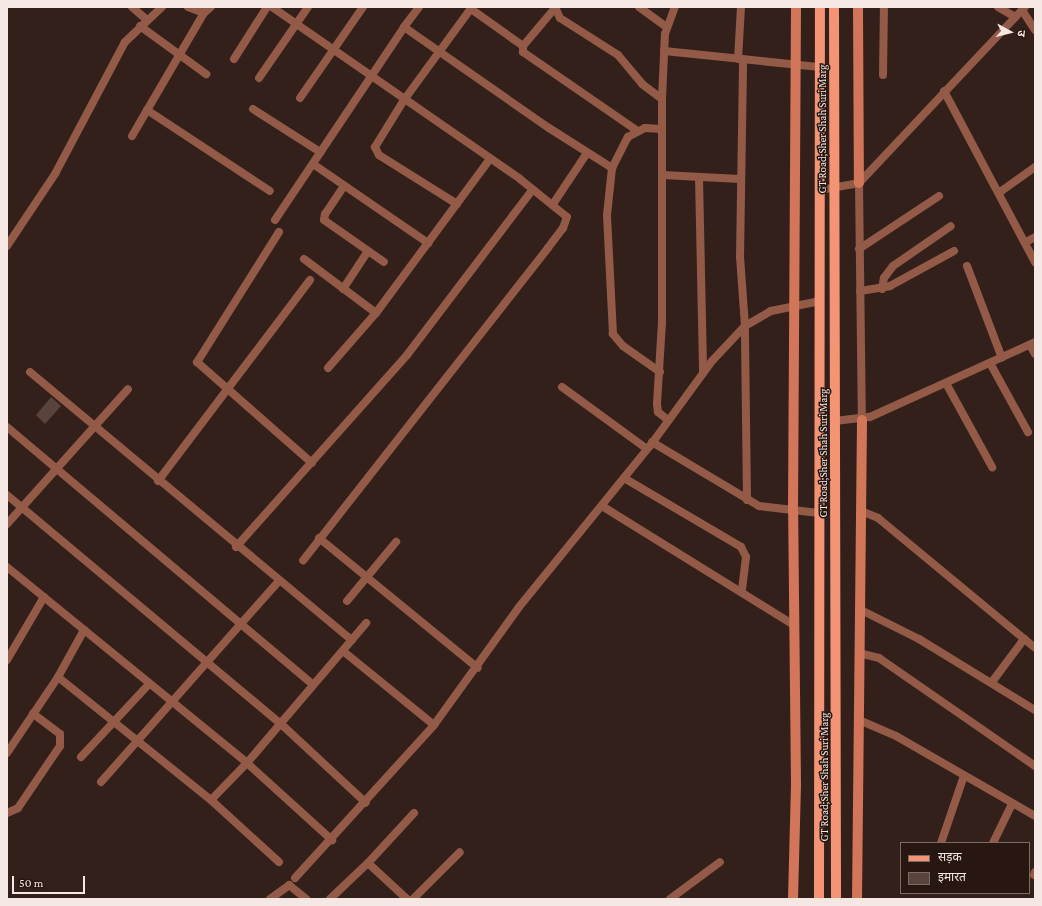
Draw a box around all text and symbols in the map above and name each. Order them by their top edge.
north arrow [990,12,1030,52]
text: उ [1016,30,1028,37]
street label: GT Road;Sher Shah Suri Marg [815,65,829,193]
street label: GT Road;Sher Shah Suri Marg [816,389,830,517]
street label: GT Road;Sher Shah Suri Marg [817,713,831,841]
legend [900,842,1030,894]
text: सड़क [938,850,962,864]
scale bar [14,868,87,894]
text: इमारत [938,870,966,884]
text: 50 m [19,876,43,890]

